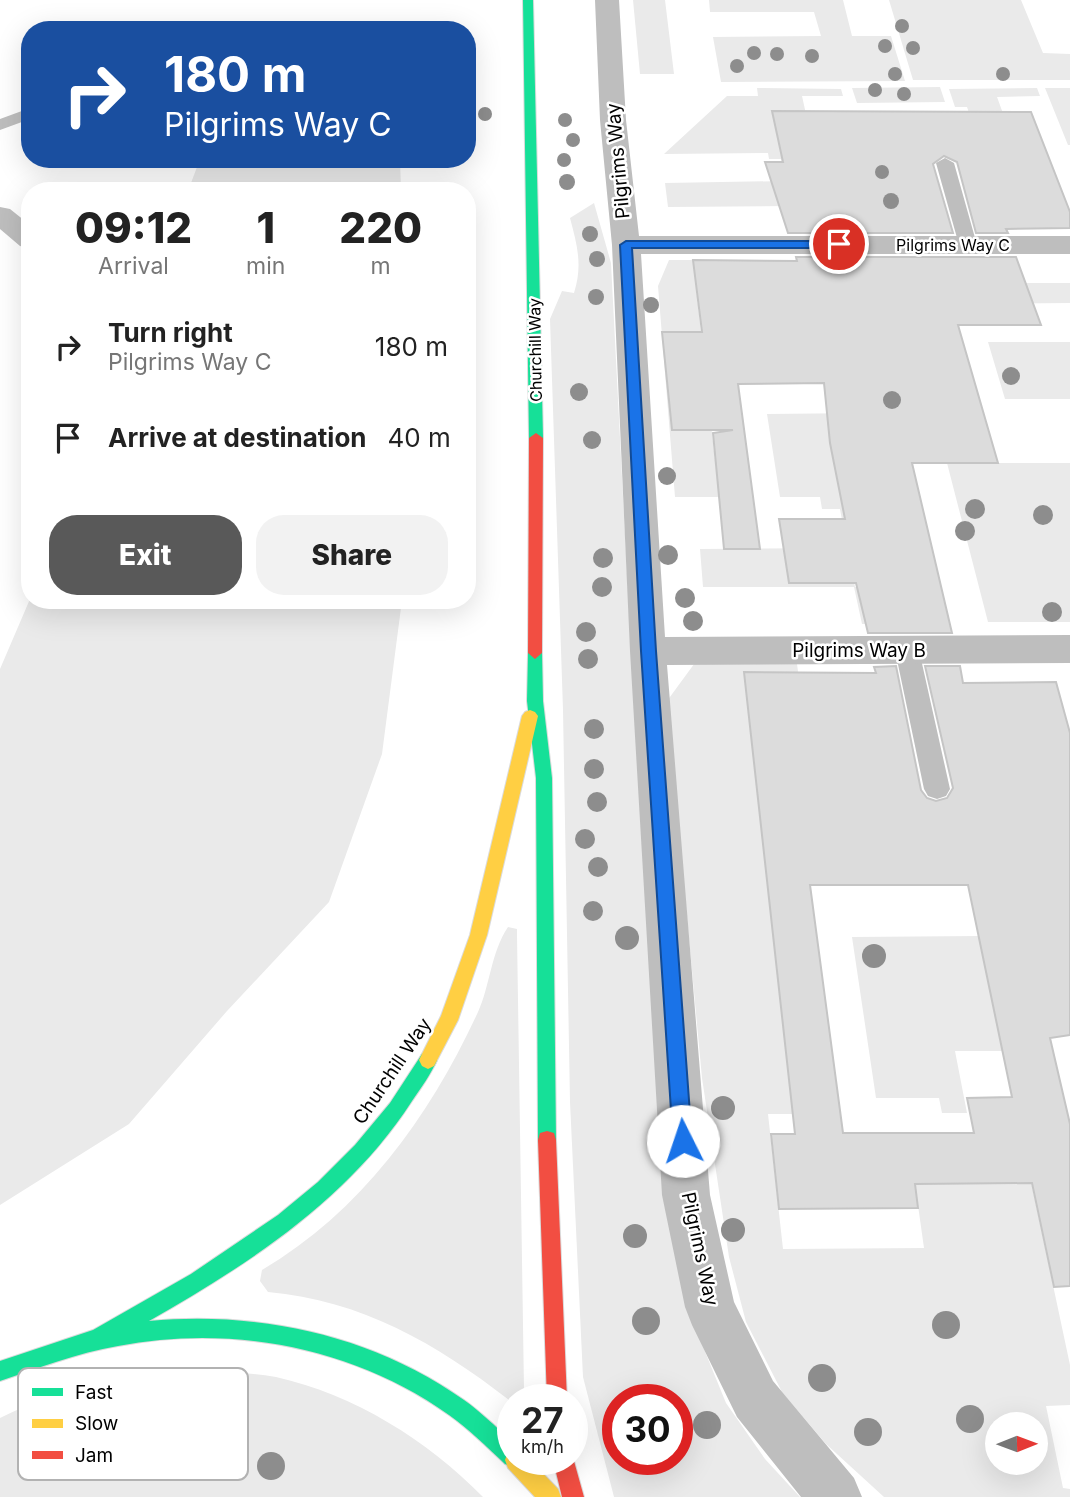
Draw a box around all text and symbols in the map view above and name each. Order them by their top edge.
text: 180 m [164,45,306,104]
icon: right [49,49,140,140]
street label: Pilgrims Way [601,102,635,220]
text: Pilgrims Way C [164,105,392,144]
text: 09:12 [75,202,192,253]
text: 1 [256,202,275,253]
text: 220 [339,202,422,253]
pin [809,214,869,274]
icon: arrive [820,225,858,263]
street label: Pilgrims Way C [896,235,1010,255]
text: Arrival [98,252,169,280]
text: min [246,252,285,280]
text: m [371,252,391,280]
street label: Churchill Way [524,298,546,402]
text: Turn right [108,317,233,348]
icon: right [49,328,87,366]
text: 180 m [375,331,448,362]
text: Pilgrims Way C [108,348,272,376]
icon: arrive [49,419,87,457]
text: Arrive at destination [108,422,367,453]
text: 40 m [388,422,451,453]
button: Exit [49,515,242,595]
button: Share [256,515,448,595]
street label: Pilgrims Way B [792,639,926,662]
street label: Churchill Way [348,1013,436,1129]
position arrow [646,1104,720,1178]
street label: Pilgrims Way [677,1190,723,1308]
legend [18,1368,248,1480]
text: Fast [75,1381,113,1404]
speed limit sign: 30 [602,1384,693,1475]
text: 27 [521,1399,564,1441]
text: Slow [75,1412,118,1435]
north arrow [985,1412,1048,1475]
map controls [985,1412,1048,1475]
text: km/h [521,1436,564,1457]
text: Jam [75,1444,113,1467]

